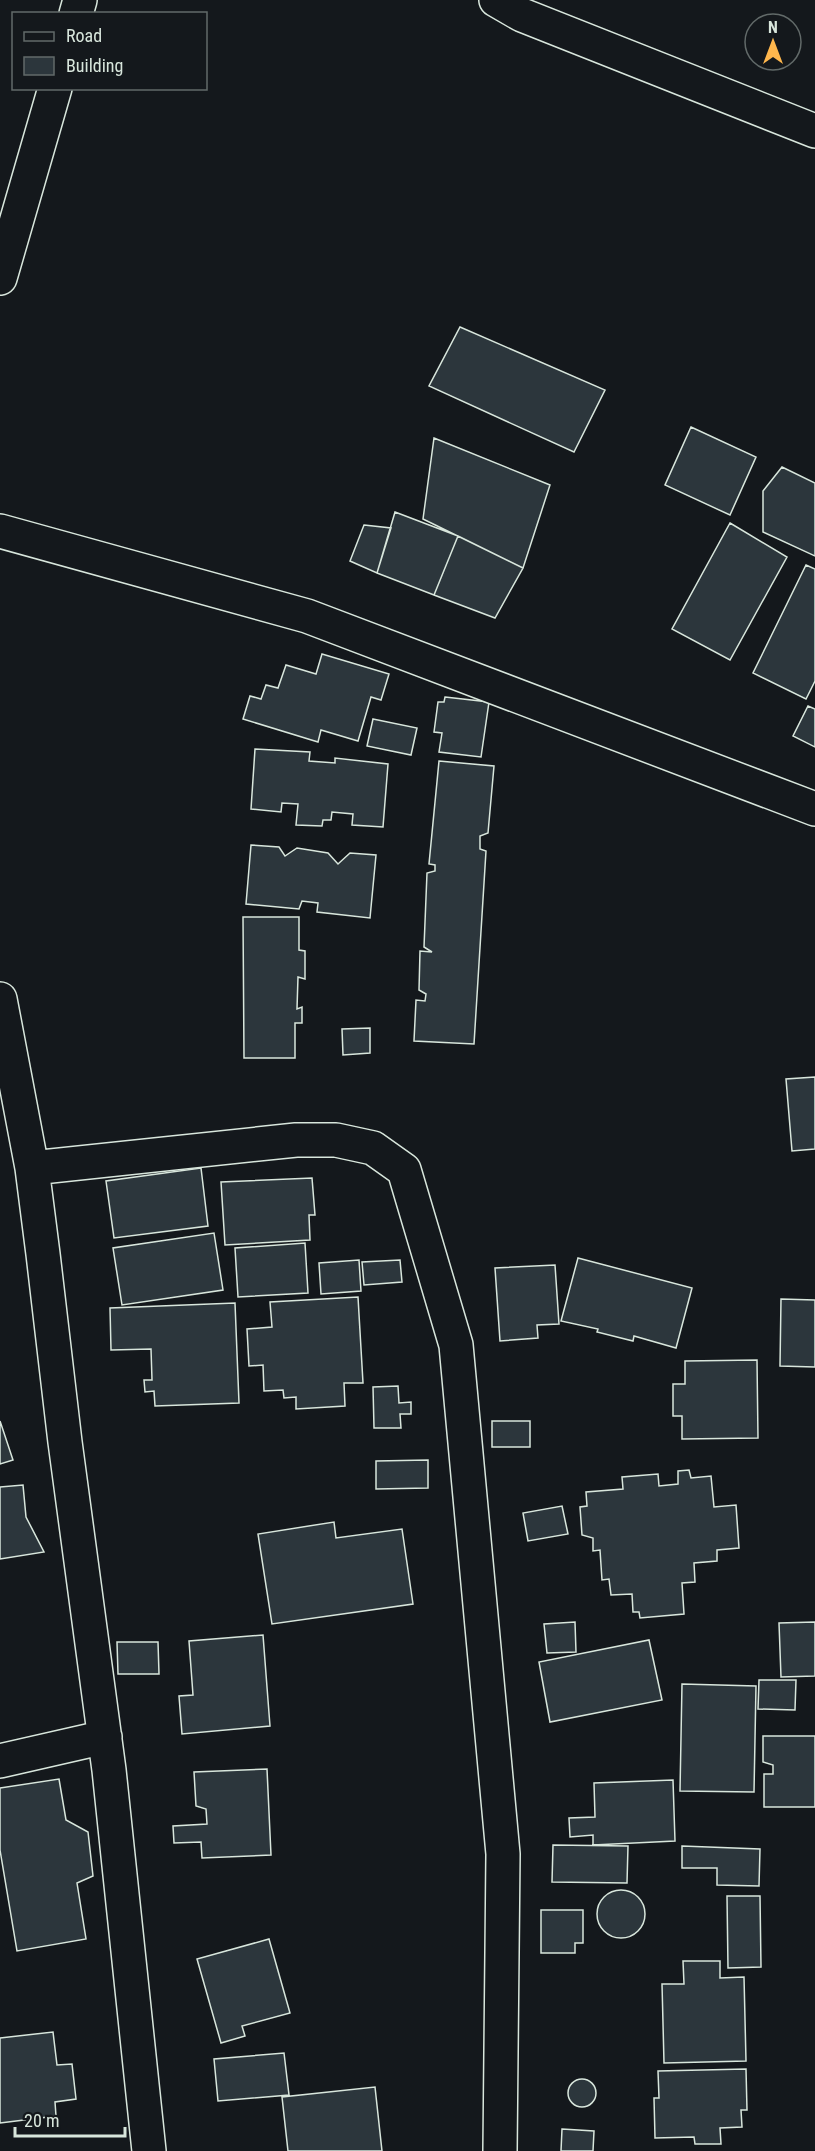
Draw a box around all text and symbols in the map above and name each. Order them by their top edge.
legend [12,12,207,90]
north arrow [743,12,803,72]
text: N [768,18,778,37]
text: Road [66,25,102,46]
text: Building [66,55,123,76]
scale bar [15,2100,124,2138]
text: 20 m [24,2110,59,2131]

